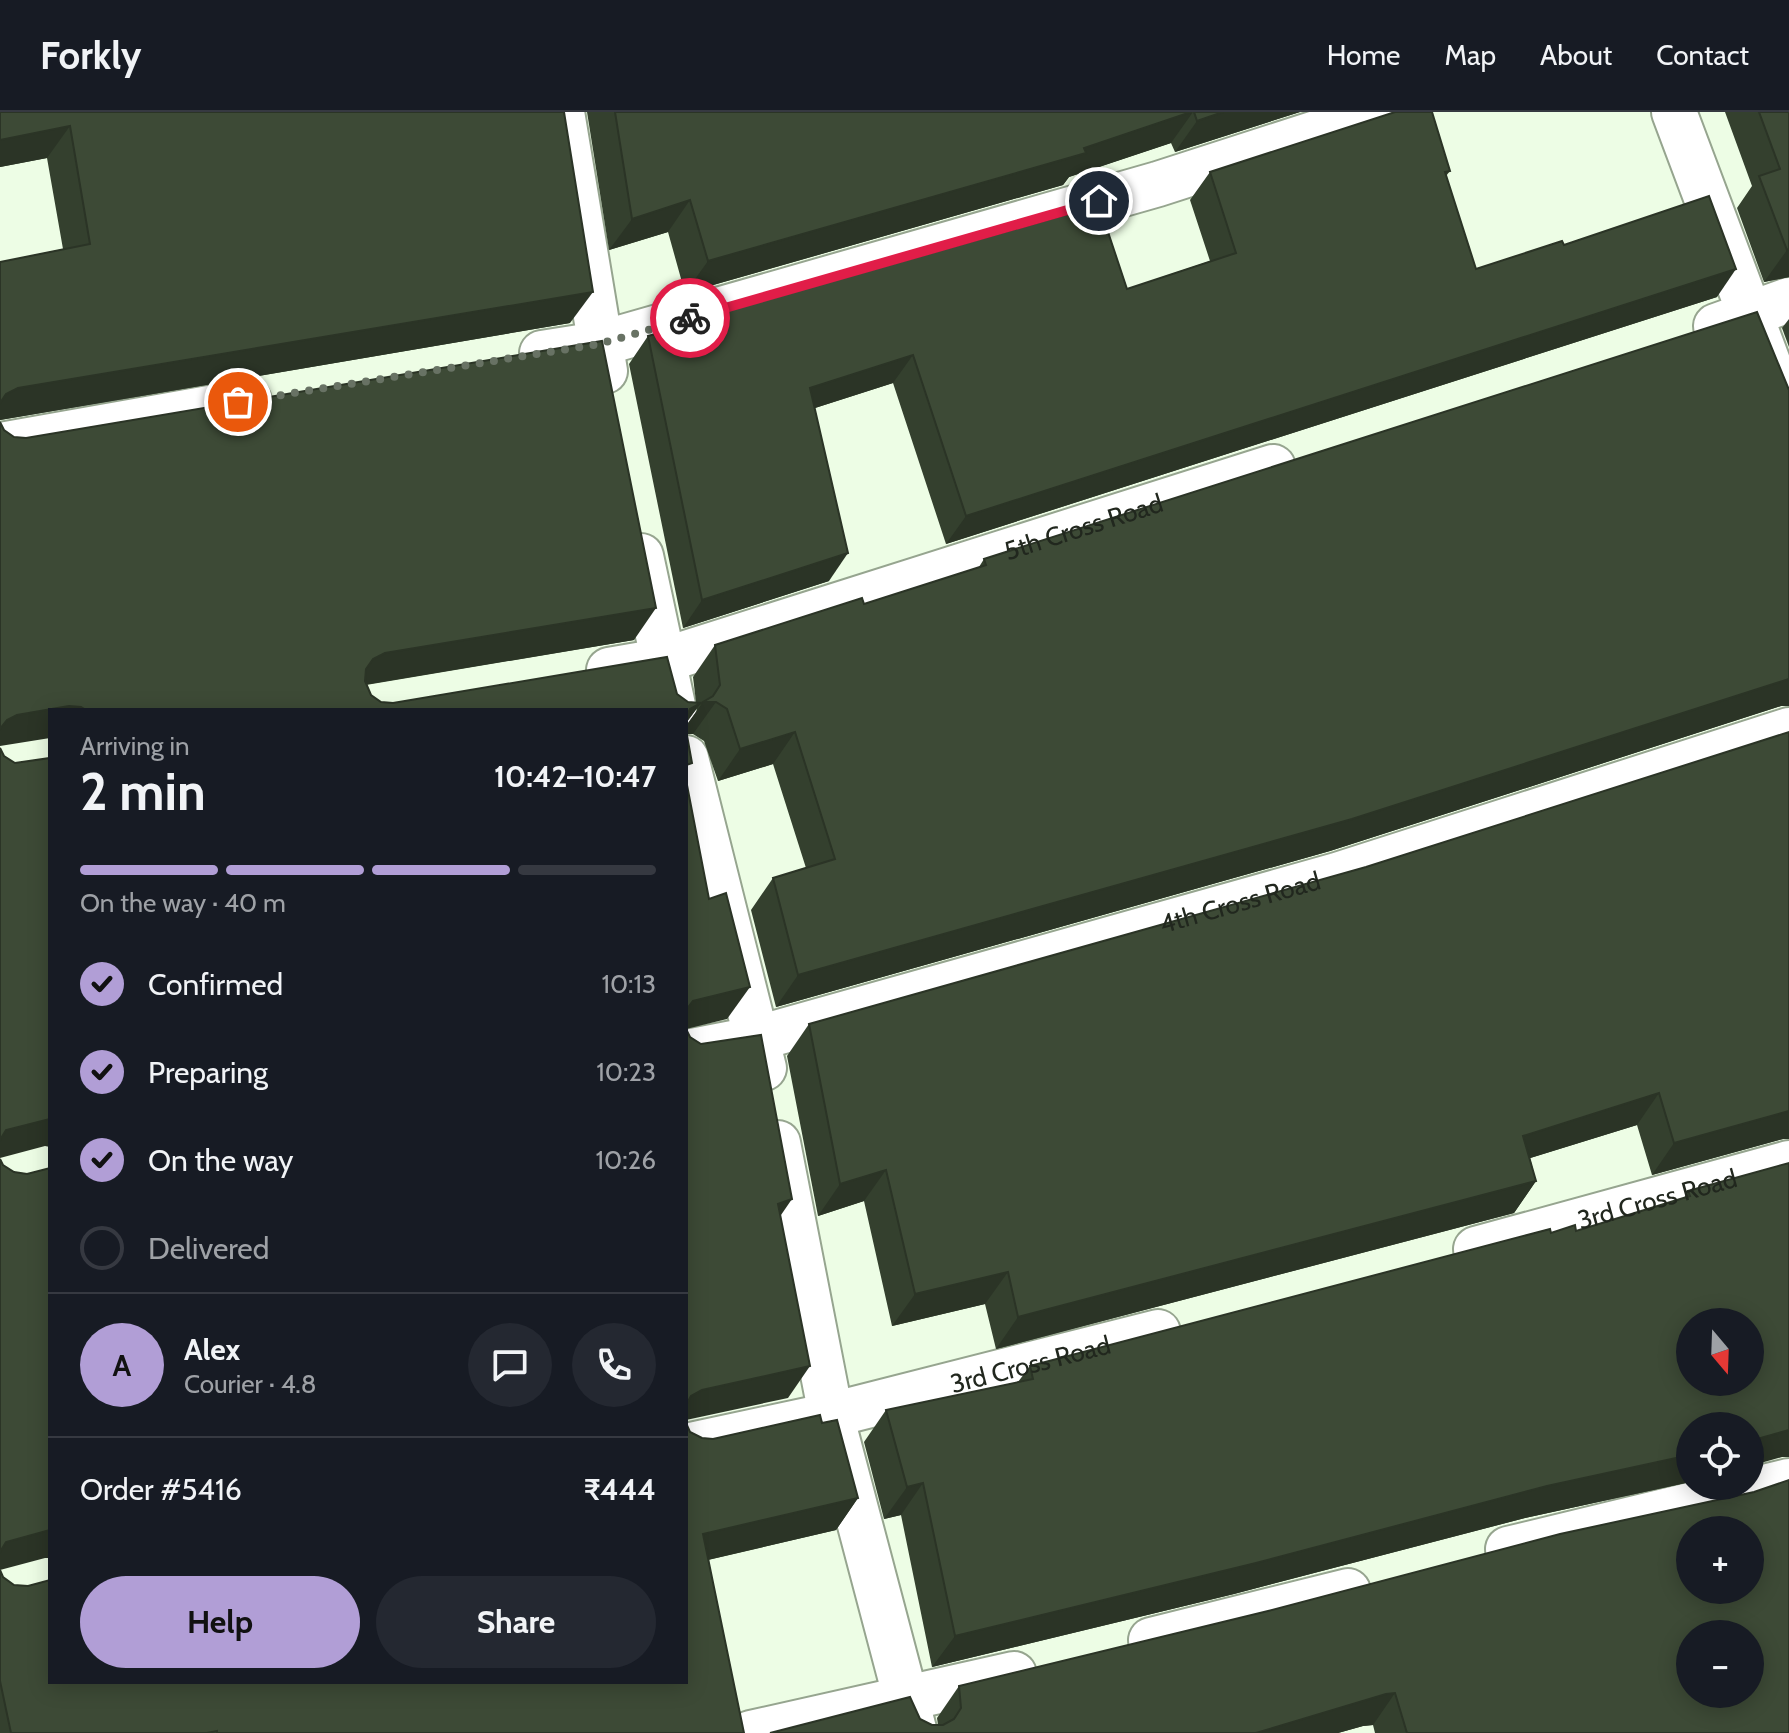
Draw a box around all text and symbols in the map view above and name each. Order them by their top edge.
text: Forkly [40,32,141,79]
text: Home [1327,38,1400,72]
text: Map [1444,38,1496,72]
text: About [1540,38,1612,72]
text: Contact [1656,38,1749,72]
pin [1065,167,1133,235]
icon: home [1077,179,1121,223]
courier [650,278,730,358]
icon: bike [668,296,712,340]
pin [204,368,272,436]
icon: bag [216,380,260,424]
street label: 5th Cross Road [1000,487,1167,567]
text: Arriving in [80,730,190,762]
text: 10:42–10:47 [494,758,656,795]
text: 2 min [80,760,206,823]
street label: 4th Cross Road [1156,864,1324,940]
text: On the way · 40 m [80,887,286,919]
icon: check [80,962,124,1006]
text: Confirmed [148,966,283,1003]
text: 10:13 [601,968,656,1000]
icon: check [80,1050,124,1094]
text: Preparing [148,1054,268,1091]
text: 10:23 [596,1056,656,1088]
icon: check [80,1138,124,1182]
text: On the way [148,1142,293,1179]
text: 10:26 [596,1144,656,1176]
street label: 3rd Cross Road [1574,1162,1741,1236]
text: Delivered [148,1230,269,1267]
north arrow [1676,1308,1764,1396]
map controls [1676,1308,1764,1708]
button: chat [468,1323,552,1407]
button: phone [572,1323,656,1407]
street label: 3rd Cross Road [947,1329,1114,1400]
text: Alex [184,1331,240,1368]
text: A [113,1347,131,1384]
text: Courier · 4.8 [184,1368,317,1400]
button: locate [1676,1412,1764,1500]
text: Order #5416 [80,1471,242,1508]
text: ₹444 [584,1471,656,1508]
button: + [1676,1516,1764,1604]
button: Help [80,1576,360,1668]
button: Share [376,1576,656,1668]
button: − [1676,1620,1764,1708]

